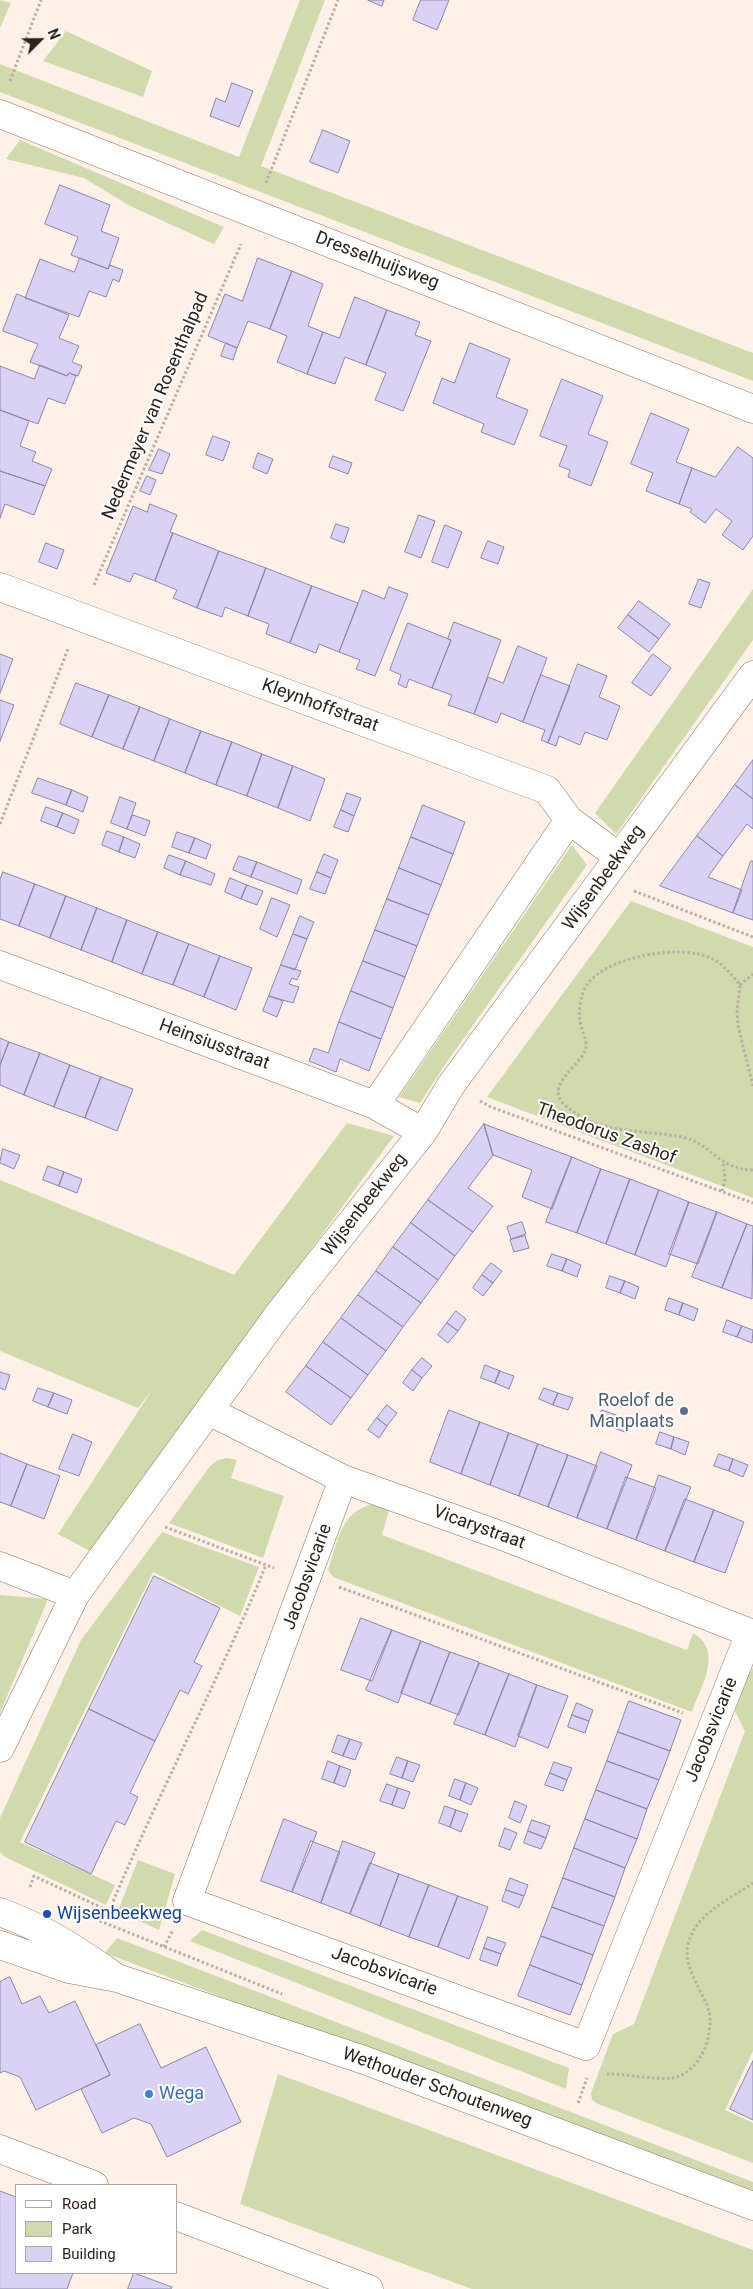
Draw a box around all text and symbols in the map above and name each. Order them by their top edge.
north arrow [15,15,65,65]
text: N [45,26,63,42]
street label: Dresselhuijsweg [312,227,442,295]
street label: Nedermeyer van Rosenthalpad [98,289,214,523]
street label: Kleynhoffstraat [259,675,381,737]
street label: Wijsenbeekweg [559,821,649,935]
street label: Heinsiusstraat [156,1015,272,1075]
street label: Theodorus Zashof [533,1099,679,1169]
street label: Wijsenbeekweg [318,1149,412,1261]
place label: Roelof de Manplaats [589,1390,674,1432]
marker: Roelof de Manplaats [678,1405,690,1417]
street label: Vicarystraat [430,1501,528,1555]
street label: Jacobsvicarie [279,1521,337,1633]
street label: Jacobsvicarie [681,1674,743,1786]
place label: Wijsenbeekweg [57,1903,182,1925]
marker: Wijsenbeekweg [41,1908,53,1920]
street label: Jacobsvicarie [328,1943,440,2001]
street label: Wethouder Schoutenweg [339,2044,535,2132]
place label: Wega [159,2083,204,2105]
marker: Wega [143,2088,155,2100]
legend [15,2184,178,2274]
text: Road [62,2195,96,2213]
text: Park [62,2220,92,2238]
text: Building [62,2245,116,2263]

